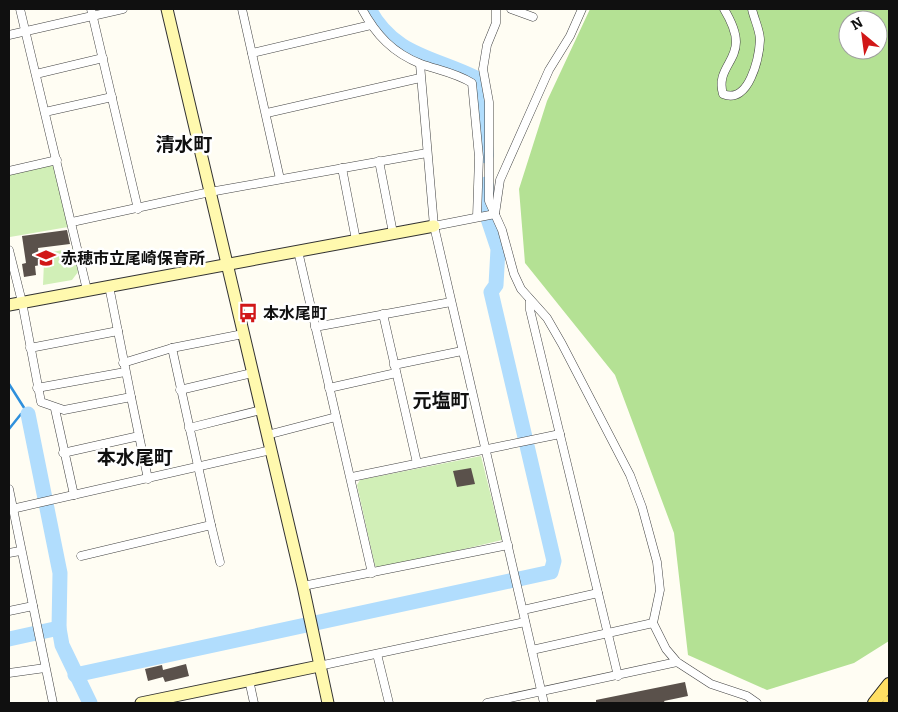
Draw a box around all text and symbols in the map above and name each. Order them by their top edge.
north arrow [838,10,888,60]
text: N [848,14,866,34]
district label: 清水町 [155,133,213,156]
school or university icon: 赤穂市立尾崎保育所 [35,247,57,269]
place label: 赤穂市立尾崎保育所 [61,249,205,268]
bus stop icon: 本水尾町 [237,302,259,324]
place label: 本水尾町 [263,304,327,323]
district label: 元塩町 [412,389,470,412]
district label: 本水尾町 [97,446,173,469]

